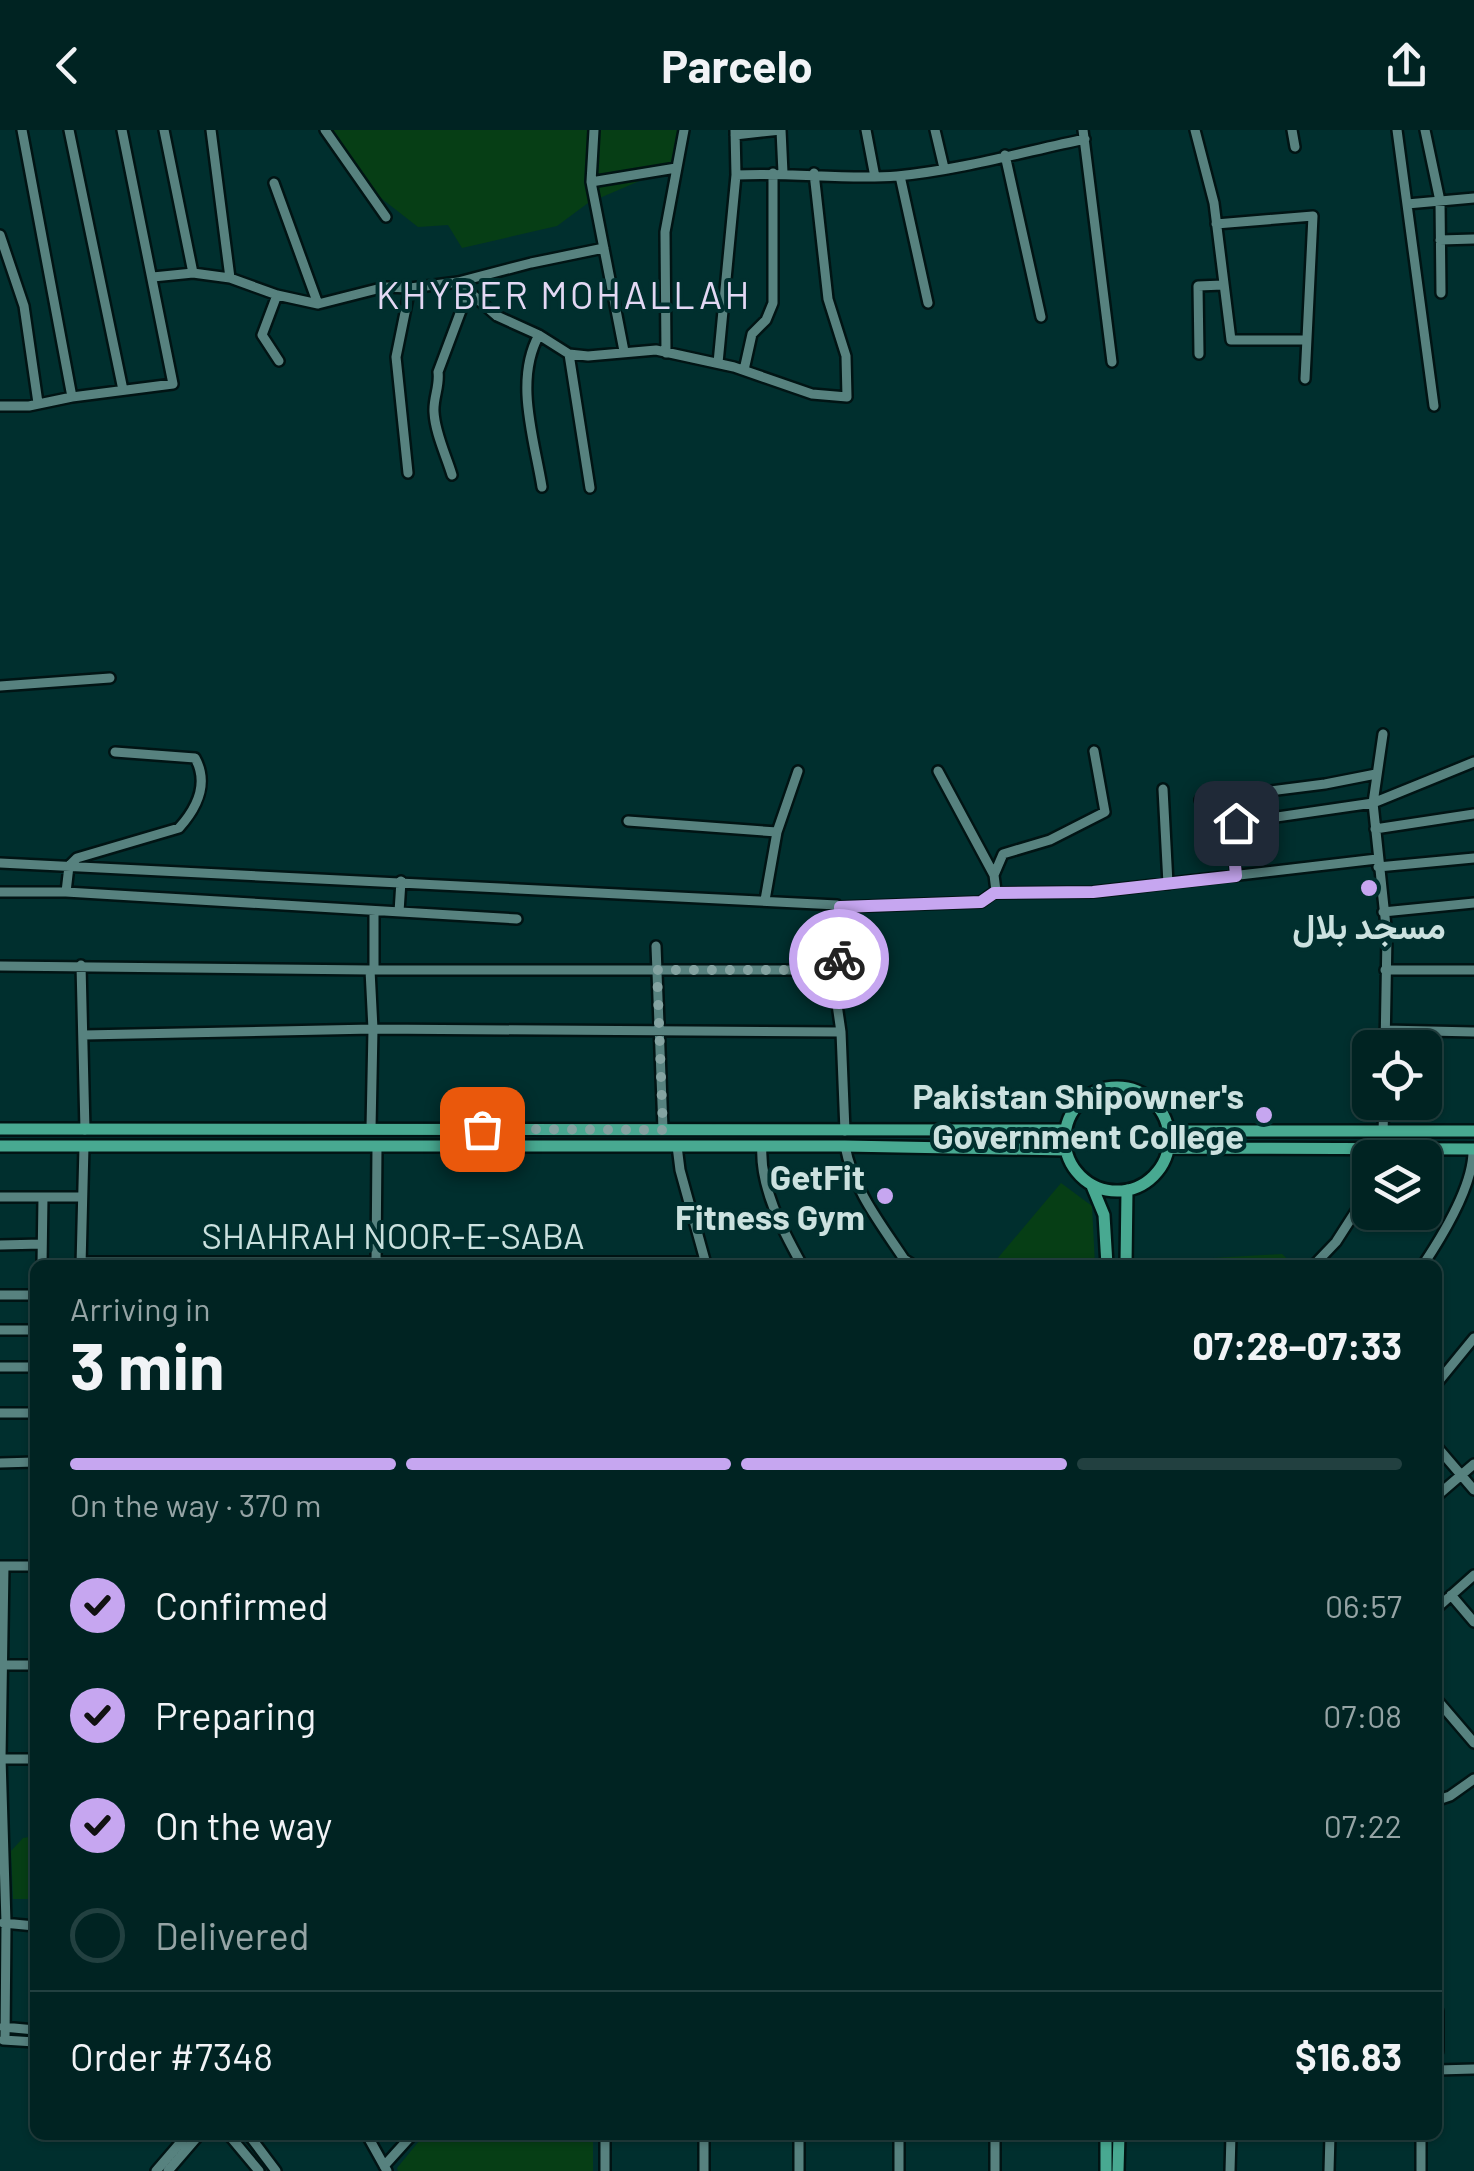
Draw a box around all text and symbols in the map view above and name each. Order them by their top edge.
icon: back [40,38,95,93]
text: Parcelo [661,38,813,92]
icon: share [1379,38,1434,93]
district label: KHYBER MOHALLAH [376,271,752,317]
pin [1194,781,1279,866]
icon: home [1209,796,1264,851]
marker: مسجد بلال [1358,877,1380,899]
place label: مسجد بلال [1292,904,1446,948]
courier [789,909,889,1009]
icon: bike [812,932,867,987]
map controls [1352,1030,1442,1230]
button: locate [1352,1030,1442,1120]
place label: Pakistan Shipowner's Government College [912,1074,1244,1156]
pin [440,1087,525,1172]
icon: bag [455,1102,510,1157]
marker: Pakistan Shipowner's Government College [1253,1104,1275,1126]
button: layers [1352,1140,1442,1230]
place label: GetFit Fitness Gym [675,1155,865,1237]
marker: GetFit Fitness Gym [874,1185,896,1207]
street label: SHAHRAH NOOR-E-SABA [202,1214,584,1256]
text: Arriving in [70,1289,210,1327]
text: 07:28–07:33 [1192,1322,1402,1368]
text: 3 min [70,1325,225,1403]
text: On the way · 370 m [70,1485,321,1523]
icon: check [70,1578,125,1633]
text: Confirmed [155,1582,328,1628]
text: 06:57 [1325,1586,1402,1624]
icon: check [70,1688,125,1743]
text: Preparing [155,1692,316,1738]
text: 07:08 [1323,1696,1402,1734]
icon: check [70,1798,125,1853]
text: On the way [155,1802,332,1848]
text: 07:22 [1324,1806,1402,1844]
text: Delivered [155,1912,309,1958]
text: Order #7348 [70,2033,273,2079]
text: $16.83 [1295,2033,1402,2079]

